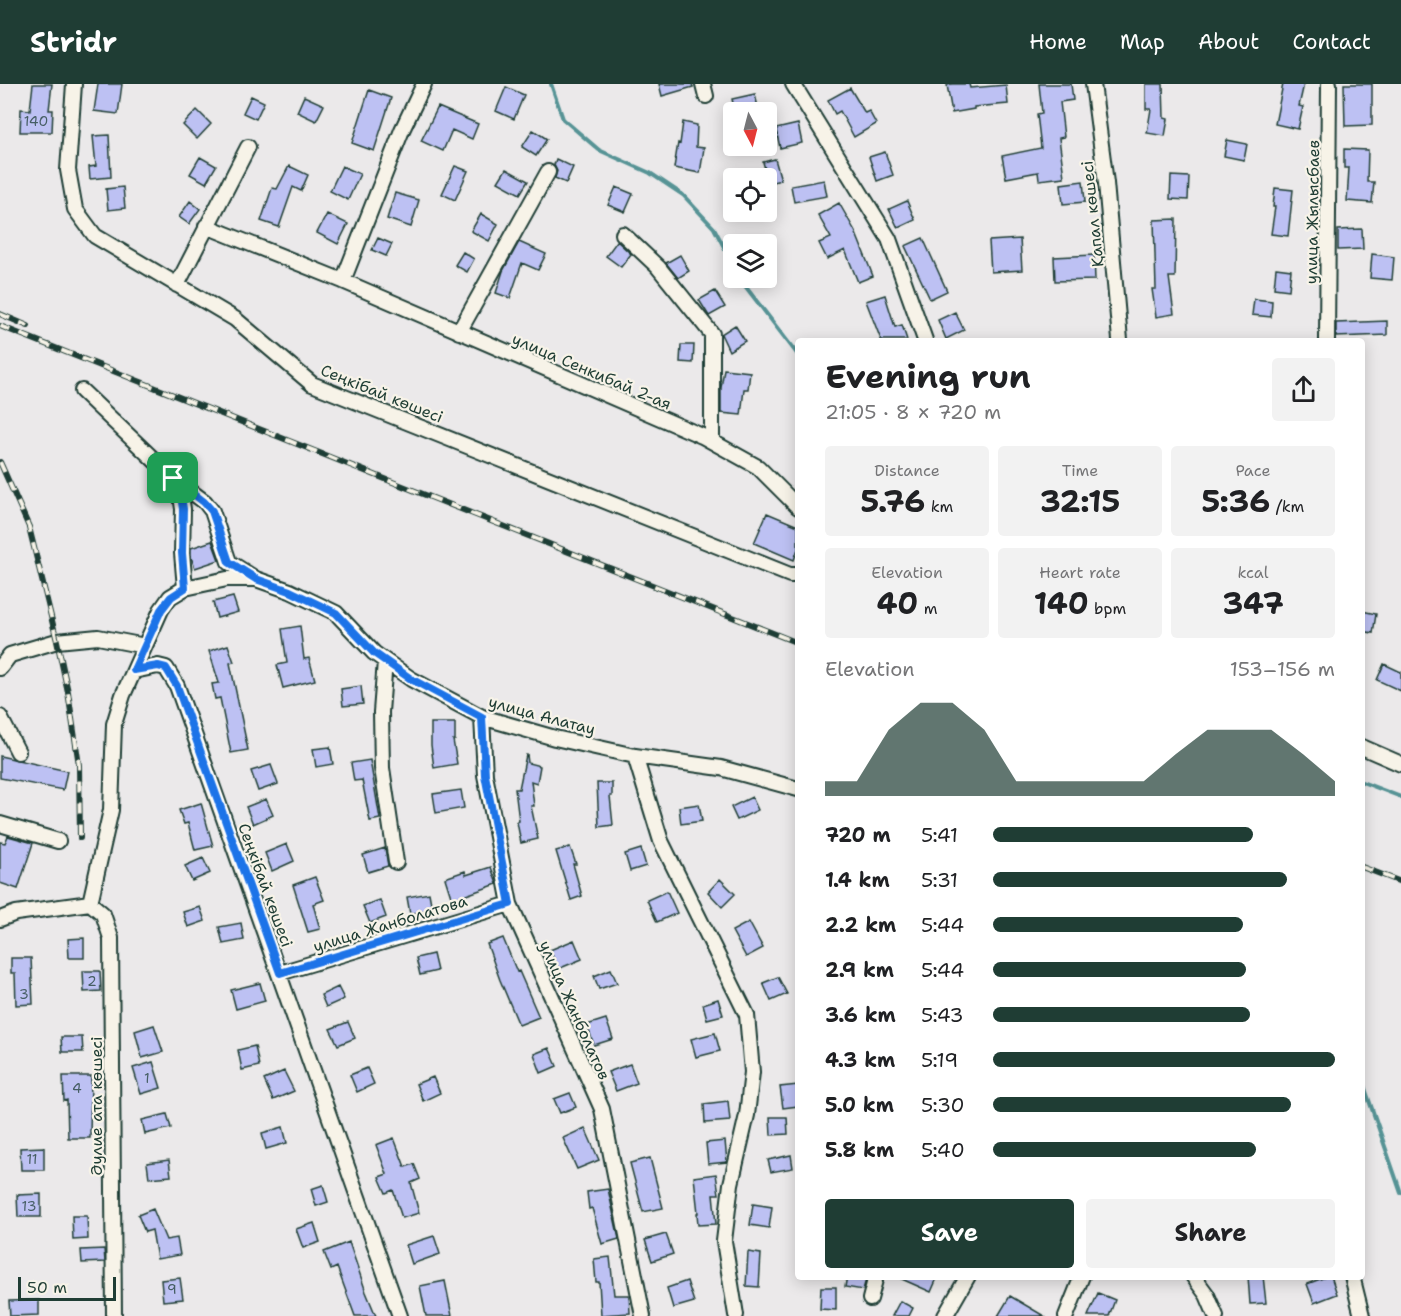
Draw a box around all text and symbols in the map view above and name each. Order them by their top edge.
text: Stridr [30,23,117,61]
text: Home [1029,28,1087,56]
text: Map [1120,28,1165,56]
text: About [1198,28,1259,56]
text: Contact [1292,28,1371,56]
north arrow [723,102,777,156]
map controls [723,102,777,288]
house number: 140 [24,112,48,130]
street label: улица Жылысбаев [1301,140,1324,284]
street label: Қапал көшесі [1076,160,1109,268]
button: locate [723,168,777,222]
button: layers [723,234,777,288]
street label: улица Сенкибай 2-ая [509,328,675,415]
text: Evening run [825,354,1031,399]
button: share [1272,358,1335,421]
street label: Сеңкібай көшесі [318,359,446,428]
text: 21:05 · 8 × 720 m [825,399,1001,425]
pin [147,452,198,503]
text: Distance [874,460,940,481]
text: Time [1062,460,1098,481]
text: Pace [1235,460,1271,481]
icon: arrive [156,461,189,494]
text: 5.76 [861,481,925,522]
text: 32:15 [1040,481,1120,522]
text: 5:36 [1202,481,1270,522]
text: km [925,496,953,517]
text: /km [1270,496,1304,517]
text: Elevation [871,562,943,583]
text: Heart rate [1039,562,1121,583]
text: kcal [1237,562,1269,583]
text: 40 [876,583,918,624]
text: 140 [1034,583,1089,624]
text: 347 [1222,583,1284,624]
text: m [918,598,938,619]
text: bpm [1089,598,1126,619]
text: Elevation [825,656,915,682]
text: 153–156 m [1230,656,1335,682]
street label: улица Алатау [486,691,598,740]
street label: Сеңкібай көшесі [233,820,298,950]
text: 720 m [825,822,891,848]
text: 5:41 [921,822,958,848]
text: 1.4 km [825,867,890,893]
text: 5:31 [921,867,958,893]
street label: улица Жанболатова [310,890,470,957]
text: 2.2 km [825,912,896,938]
text: 5:44 [921,912,964,938]
street label: улица Жанболатов [534,937,615,1083]
text: 2.9 km [825,957,894,983]
text: 5:44 [921,957,964,983]
house number: 2 [87,972,97,990]
house number: 3 [19,985,29,1003]
text: 3.6 km [825,1002,896,1028]
text: 5:43 [921,1002,963,1028]
street label: Әулие ата көшесі [86,1036,107,1176]
text: 4.3 km [825,1047,895,1073]
text: 5:19 [921,1047,958,1073]
house number: 1 [144,1069,150,1087]
house number: 4 [72,1079,82,1097]
text: 5.0 km [825,1092,894,1118]
text: 5:30 [921,1092,965,1118]
text: 5.8 km [825,1137,894,1163]
text: 5:40 [921,1137,965,1163]
house number: 11 [26,1150,38,1168]
house number: 13 [22,1197,36,1215]
button: Save [825,1199,1074,1268]
button: Share [1086,1199,1335,1268]
scale bar [18,1274,116,1302]
text: 50 m [27,1277,67,1298]
house number: 9 [167,1280,177,1298]

